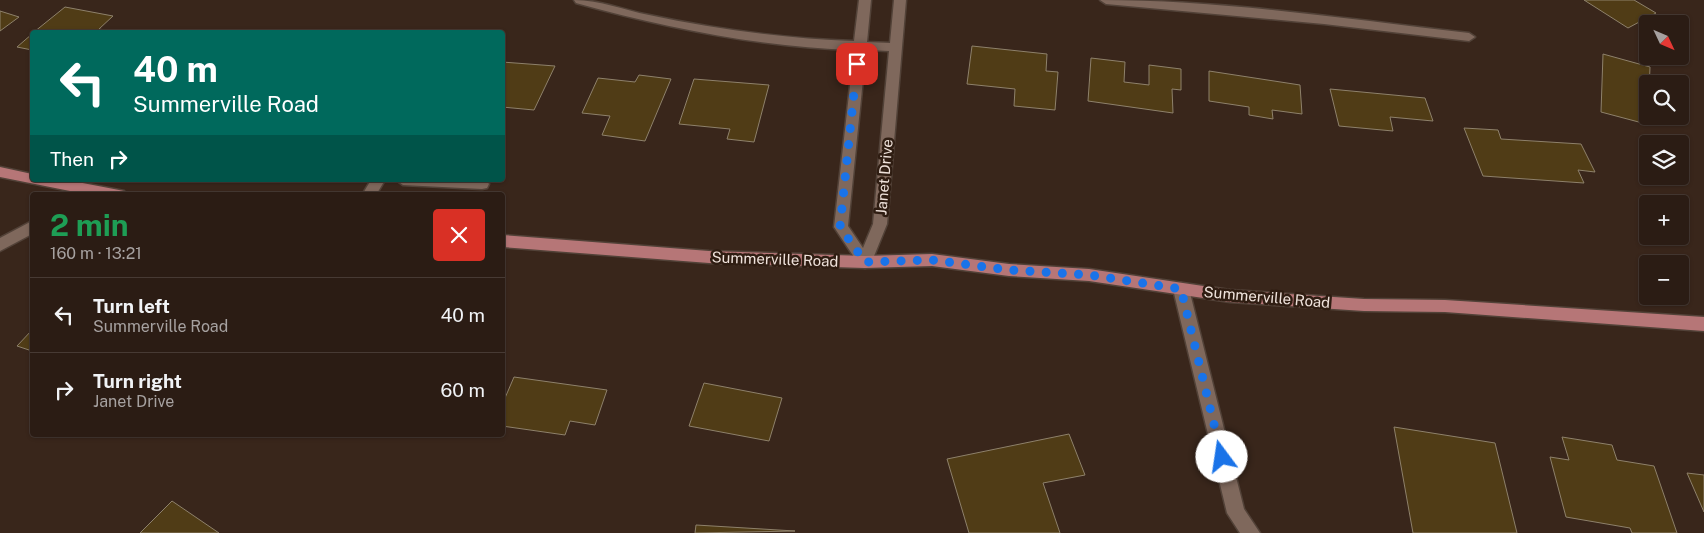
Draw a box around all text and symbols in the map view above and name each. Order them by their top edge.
north arrow [1639,15,1689,65]
map controls [1639,15,1689,305]
pin [836,43,878,85]
text: 40 m [133,49,218,90]
icon: left [50,50,115,115]
icon: arrive [843,50,871,78]
button: search [1639,75,1689,125]
text: Summerville Road [133,91,319,117]
button: layers [1639,135,1689,185]
street label: Janet Drive [872,138,896,216]
icon: right [104,145,132,173]
text: Then [50,148,94,170]
button: + [1639,195,1689,245]
text: 2 min [50,207,129,243]
button: close [433,209,485,261]
text: 160 m · 13:21 [50,244,142,263]
street label: Summerville Road [711,248,839,270]
button: − [1639,255,1689,305]
street label: Summerville Road [1203,283,1331,311]
text: Turn left [93,295,170,317]
icon: left [50,301,78,329]
text: 40 m [440,304,485,326]
text: Summerville Road [93,317,228,336]
text: Turn right [93,370,182,392]
icon: right [50,376,78,404]
text: 60 m [441,379,485,401]
text: Janet Drive [93,392,174,411]
position arrow [1195,430,1247,482]

